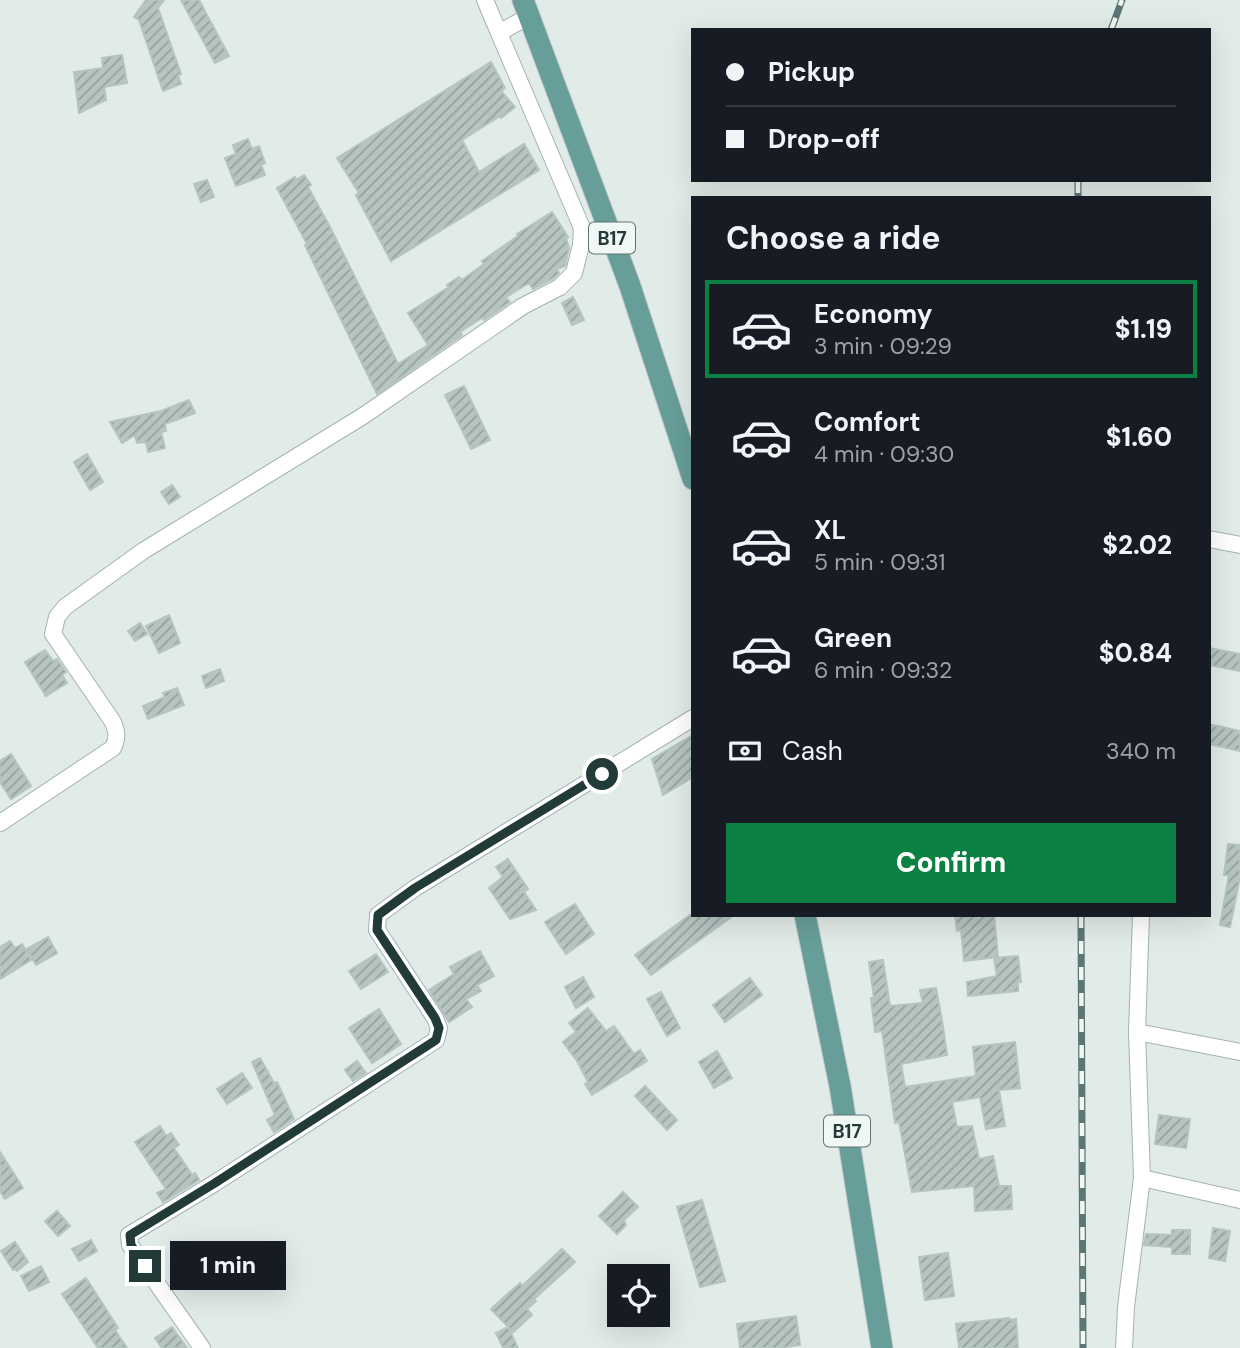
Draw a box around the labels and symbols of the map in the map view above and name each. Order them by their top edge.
road number: B17 [589,222,635,254]
route start [586,758,618,790]
road number: B17 [824,1116,870,1147]
callout: 1 min [170,1242,285,1290]
route end [129,1250,161,1282]

